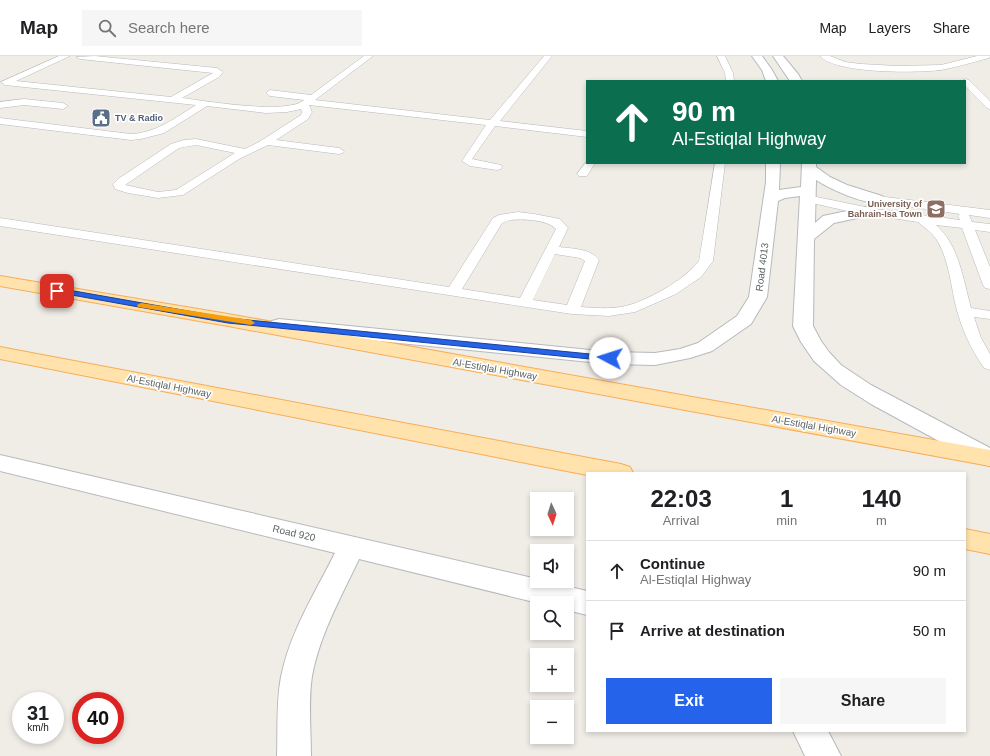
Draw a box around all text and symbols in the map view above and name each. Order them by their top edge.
search box [82,10,362,46]
text: Map [20,17,58,38]
icon: search [96,17,118,39]
text: Search here [128,19,210,36]
text: Map [819,20,847,36]
text: Layers [869,20,911,36]
text: Share [933,20,970,36]
icon: ahead [606,96,658,148]
text: 90 m [672,96,736,127]
public building icon: TV & Radio [90,107,112,129]
place label: TV & Radio [115,113,164,123]
text: Al-Estiqlal Highway [672,129,826,149]
school or university icon: University of Bahrain-Isa Town [925,198,947,220]
place label: University of Bahrain-Isa Town [848,199,923,219]
street label: Road 4013 [754,242,770,292]
pin [40,274,74,308]
icon: arrive [46,280,68,302]
position arrow [589,337,631,379]
street label: Al-Estiqlal Highway [452,356,538,382]
street label: Al-Estiqlal Highway [126,372,212,400]
street label: Al-Estiqlal Highway [771,413,857,439]
text: 22:03 [650,485,712,512]
text: 1 [780,485,793,512]
text: 140 [862,485,902,512]
north arrow [530,492,574,536]
map controls [530,492,574,744]
text: Arrival [663,513,700,528]
text: min [776,513,797,528]
text: m [876,513,887,528]
street label: Road 920 [272,523,317,543]
button: sound [530,544,574,588]
text: Continue [640,555,705,572]
icon: ahead [606,560,628,582]
text: 90 m [913,562,946,579]
text: Al-Estiqlal Highway [640,572,751,587]
button: search [530,596,574,640]
icon: arrive [606,620,628,642]
text: Arrive at destination [640,622,785,639]
text: 50 m [913,622,946,639]
button: + [530,648,574,692]
button: Exit [606,678,772,724]
button: Share [780,678,946,724]
speed limit sign: 40 [72,692,124,744]
button: − [530,700,574,744]
text: 31 [27,702,49,724]
text: km/h [27,722,49,733]

